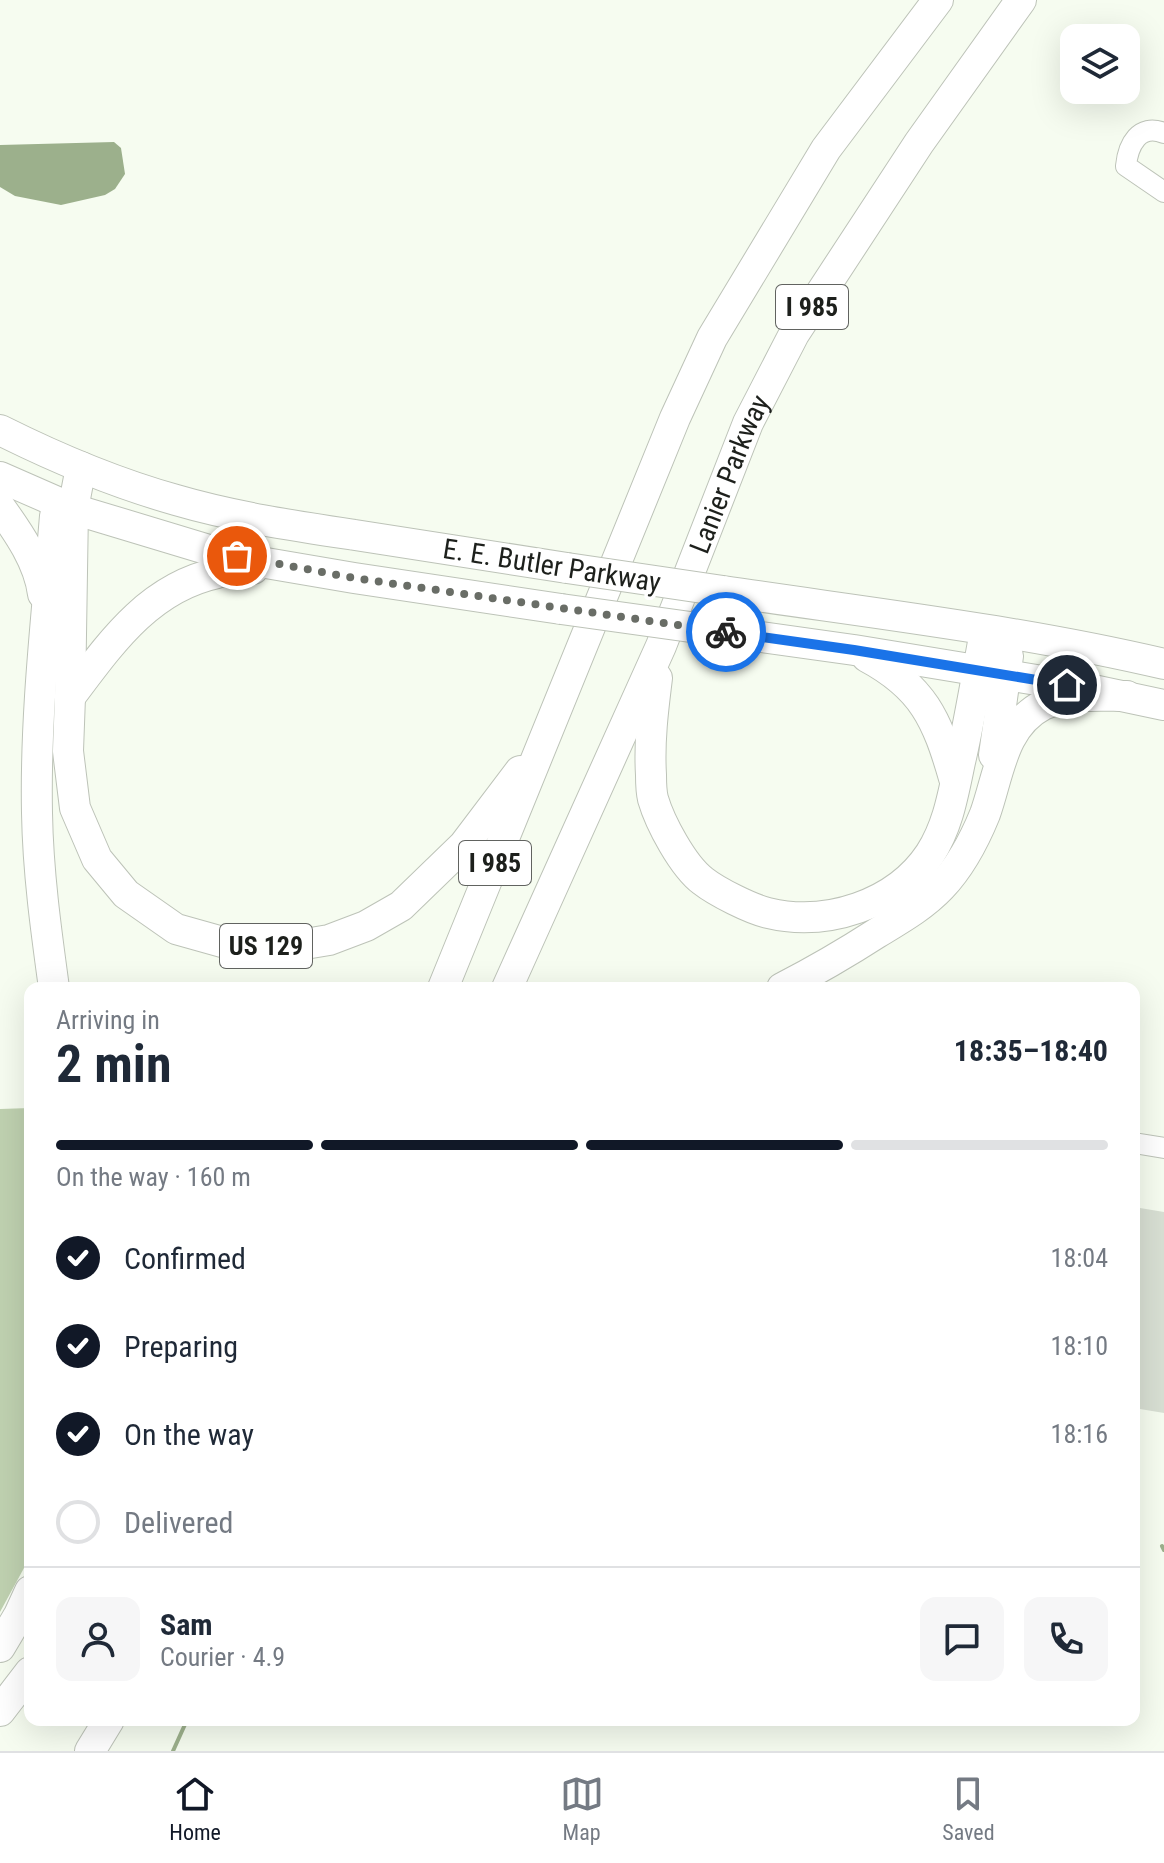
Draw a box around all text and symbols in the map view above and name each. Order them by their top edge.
map controls [1060,24,1140,104]
button: layers [1060,24,1140,104]
road number: I 985 [776,285,848,329]
street label: Lanier Parkway [683,389,777,558]
pin [203,522,271,590]
street label: E. E. Butler Parkway [441,532,664,599]
icon: bag [215,534,259,578]
courier [686,592,766,672]
icon: bike [704,610,748,654]
pin [1033,651,1101,719]
icon: home [1045,663,1089,707]
road number: I 985 [459,841,531,885]
road number: US 129 [220,924,312,968]
text: Arriving in [56,1005,160,1035]
text: 18:35–18:40 [954,1033,1108,1068]
text: 2 min [56,1034,172,1095]
text: On the way · 160 m [56,1162,251,1192]
icon: check [56,1236,100,1280]
text: Confirmed [124,1241,246,1276]
text: 18:04 [1051,1243,1108,1273]
icon: check [56,1324,100,1368]
text: Preparing [124,1329,238,1364]
text: 18:10 [1051,1331,1108,1361]
icon: check [56,1412,100,1456]
text: On the way [124,1417,254,1452]
text: 18:16 [1051,1419,1108,1449]
text: Delivered [124,1505,233,1540]
button: person [56,1597,140,1681]
button: chat [920,1597,1004,1681]
button: phone [1024,1597,1108,1681]
text: Sam [160,1607,213,1642]
text: Courier · 4.9 [160,1642,285,1672]
tab: Home [169,1772,221,1845]
tab: Map [560,1772,604,1845]
tab: Saved [942,1772,995,1845]

